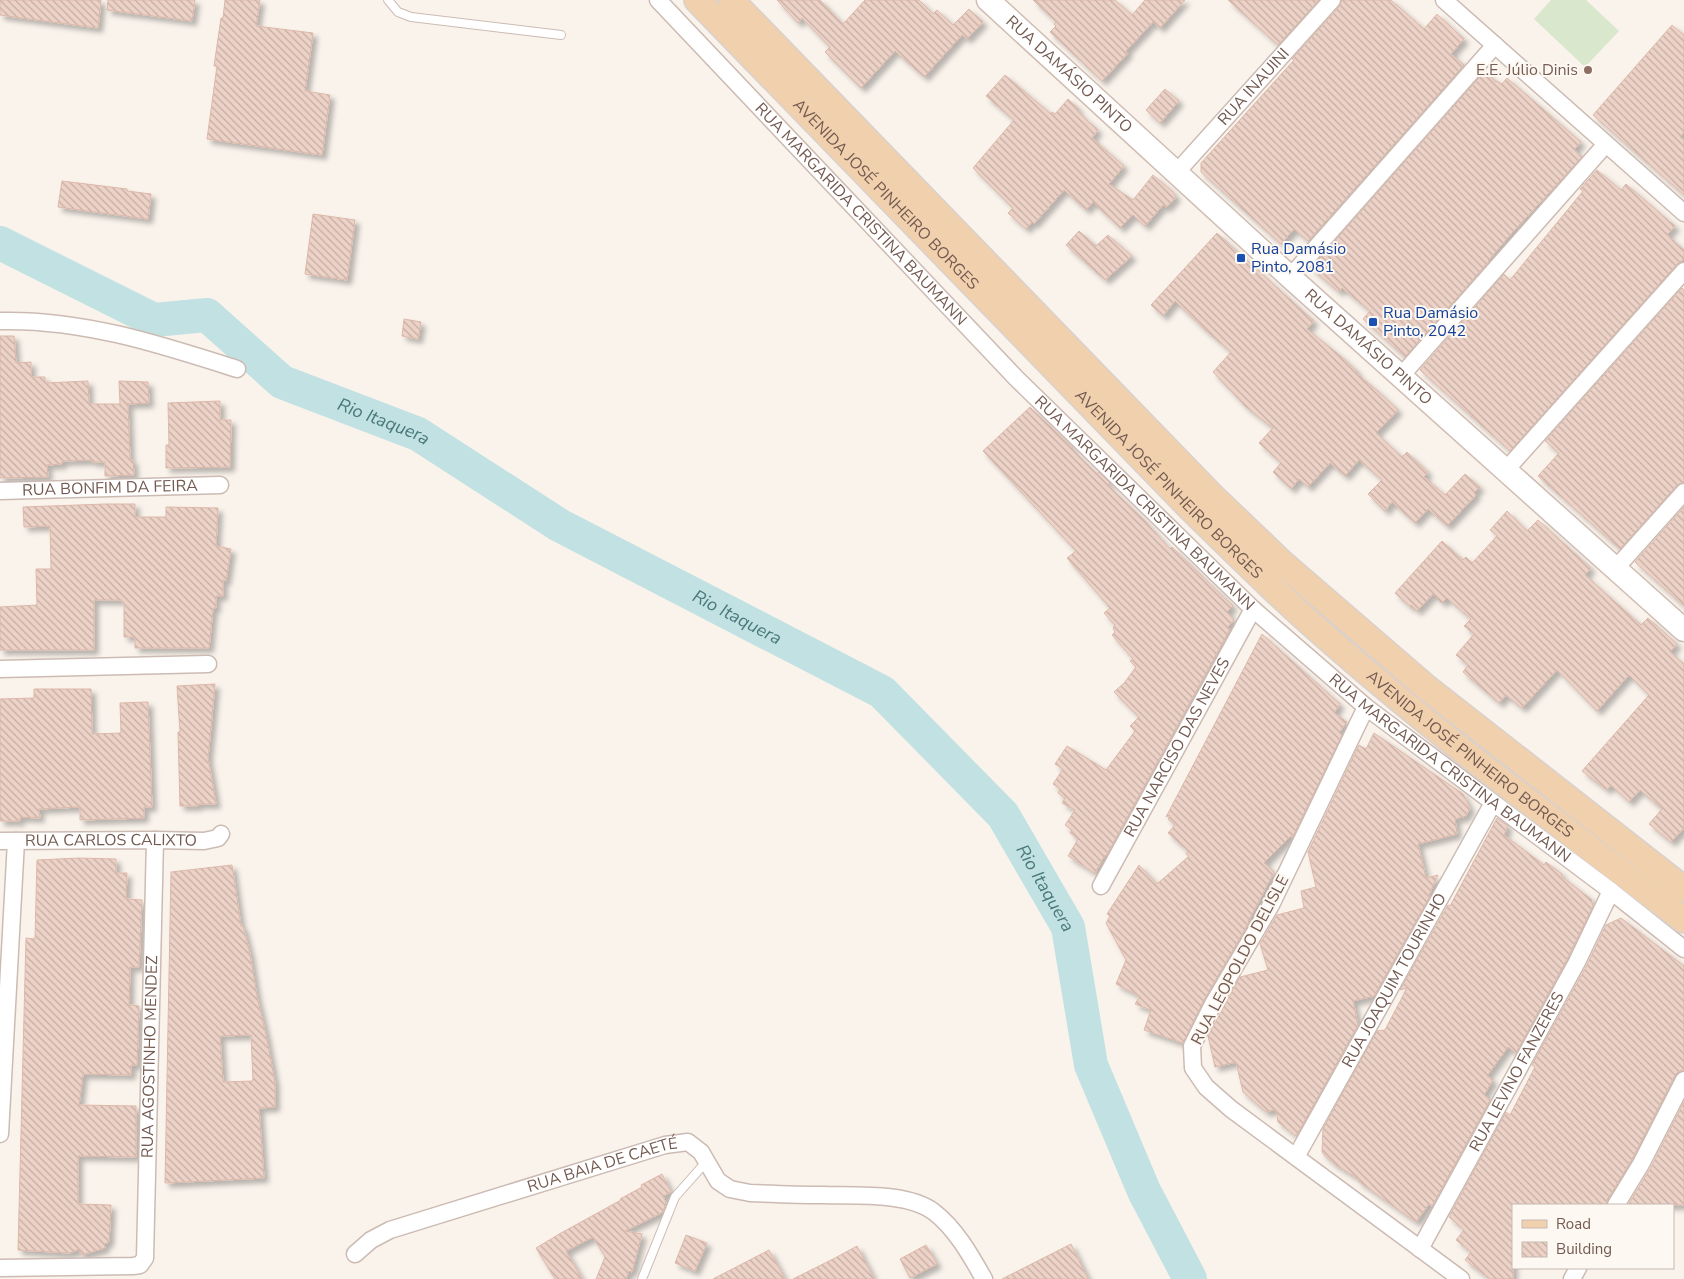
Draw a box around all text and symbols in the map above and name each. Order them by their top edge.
street label: RUA DAMÁSIO PINTO [1001,11,1137,138]
street label: RUA INAUINI [1213,43,1294,130]
place label: E.E. Júlio Dinis [1476,59,1578,81]
marker: E.E. Júlio Dinis [1582,64,1594,76]
street label: AVENIDA JOSÉ PINHEIRO BORGES [788,94,984,295]
street label: RUA MARGARIDA CRISTINA BAUMANN [750,98,972,330]
place label: Rua Damásio Pinto, 2081 [1251,238,1346,278]
marker: Rua Damásio Pinto, 2081 [1235,252,1247,264]
street label: RUA DAMÁSIO PINTO [1300,284,1437,410]
place label: Rua Damásio Pinto, 2042 [1383,302,1478,342]
marker: Rua Damásio Pinto, 2042 [1367,316,1379,328]
street label: AVENIDA JOSÉ PINHEIRO BORGES [1070,385,1267,584]
street label: RUA MARGARIDA CRISTINA BAUMANN [1030,391,1259,616]
water label: Rio Itaquera [334,392,435,451]
street label: RUA BONFIM DA FEIRA [22,475,198,501]
water label: Rio Itaquera [688,584,786,650]
street label: RUA NARCISO DAS NEVES [1119,654,1235,841]
street label: AVENIDA JOSÉ PINHEIRO BORGES [1362,665,1578,843]
street label: RUA MARGARIDA CRISTINA BAUMANN [1324,669,1575,868]
street label: RUA CARLOS CALIXTO [25,829,197,852]
water label: Rio Itaquera [1011,840,1080,936]
street label: RUA LEOPOLDO DELISLE [1186,871,1294,1049]
street label: RUA JOAQUIM TOURINHO [1337,889,1452,1072]
street label: RUA AGOSTINHO MENDEZ [136,955,163,1158]
street label: RUA LEVINO FANZERES [1464,988,1570,1156]
street label: RUA BAIA DE CAETÉ [525,1132,679,1198]
legend [1512,1204,1674,1269]
text: Road [1556,1214,1591,1234]
text: Building [1556,1239,1612,1259]

